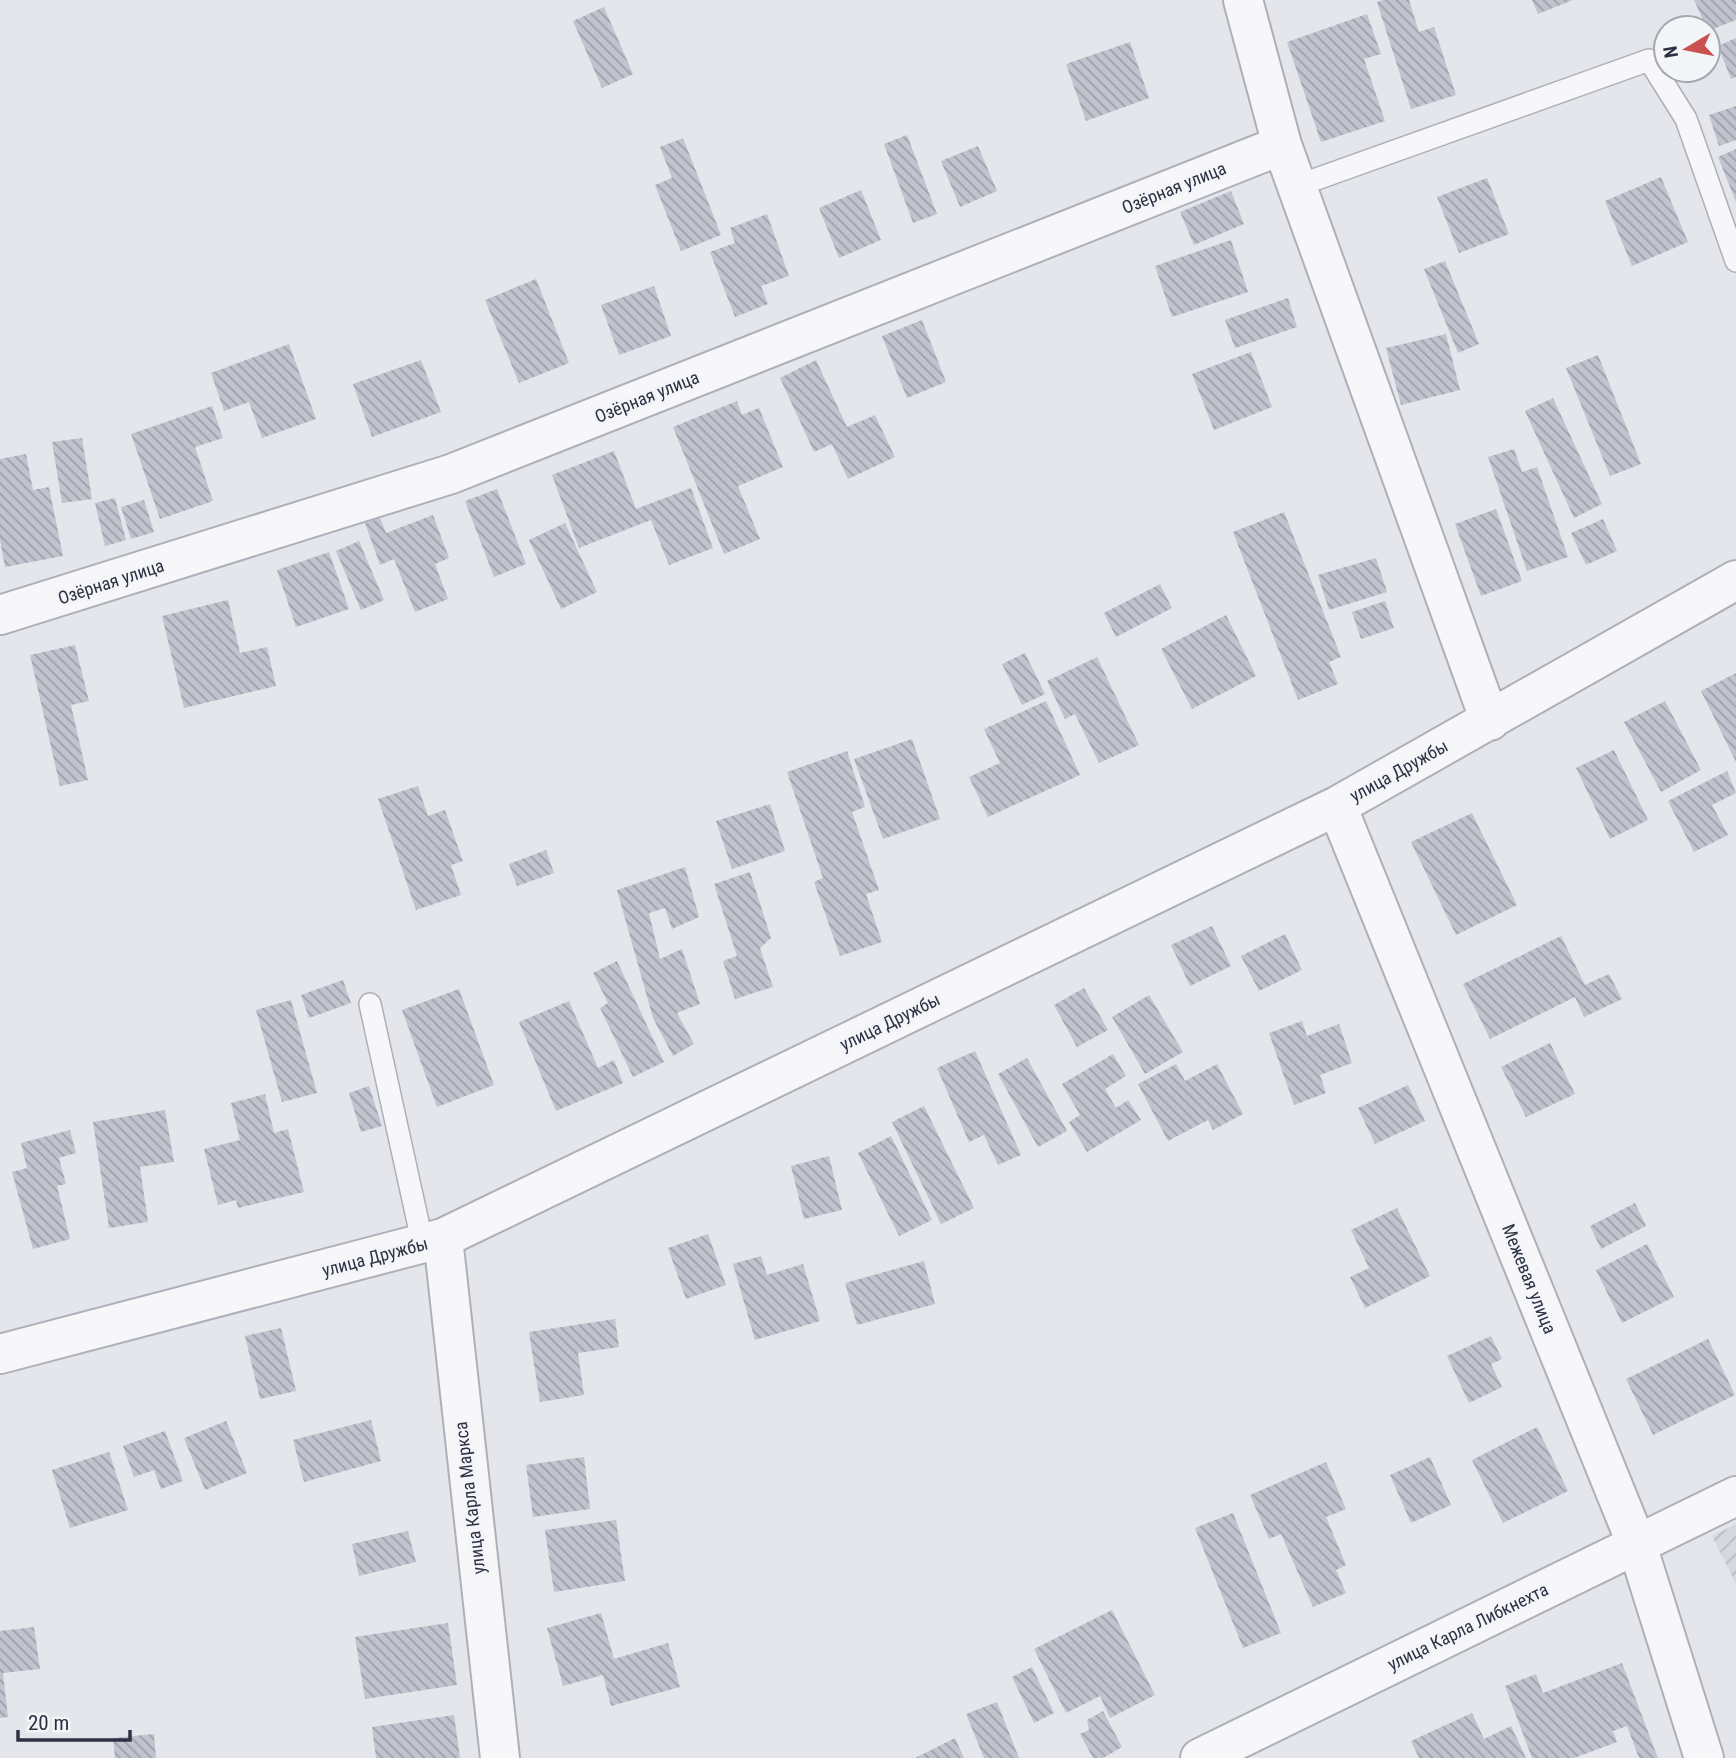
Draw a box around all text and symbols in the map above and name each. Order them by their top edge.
north arrow [1652,14,1722,84]
text: N [1658,44,1683,60]
street label: Озёрная улица [1119,157,1229,218]
street label: Озёрная улица [592,366,702,427]
street label: Озёрная улица [55,554,167,609]
street label: улица Дружбы [1346,735,1451,806]
street label: улица Дружбы [836,988,943,1055]
street label: Межевая улица [1498,1221,1561,1337]
street label: улица Дружбы [320,1232,430,1281]
street label: улица Карла Маркса [450,1421,489,1576]
street label: улица Карла Либкнехта [1384,1578,1552,1675]
scale bar [18,1698,130,1742]
text: 20 m [28,1711,69,1735]

